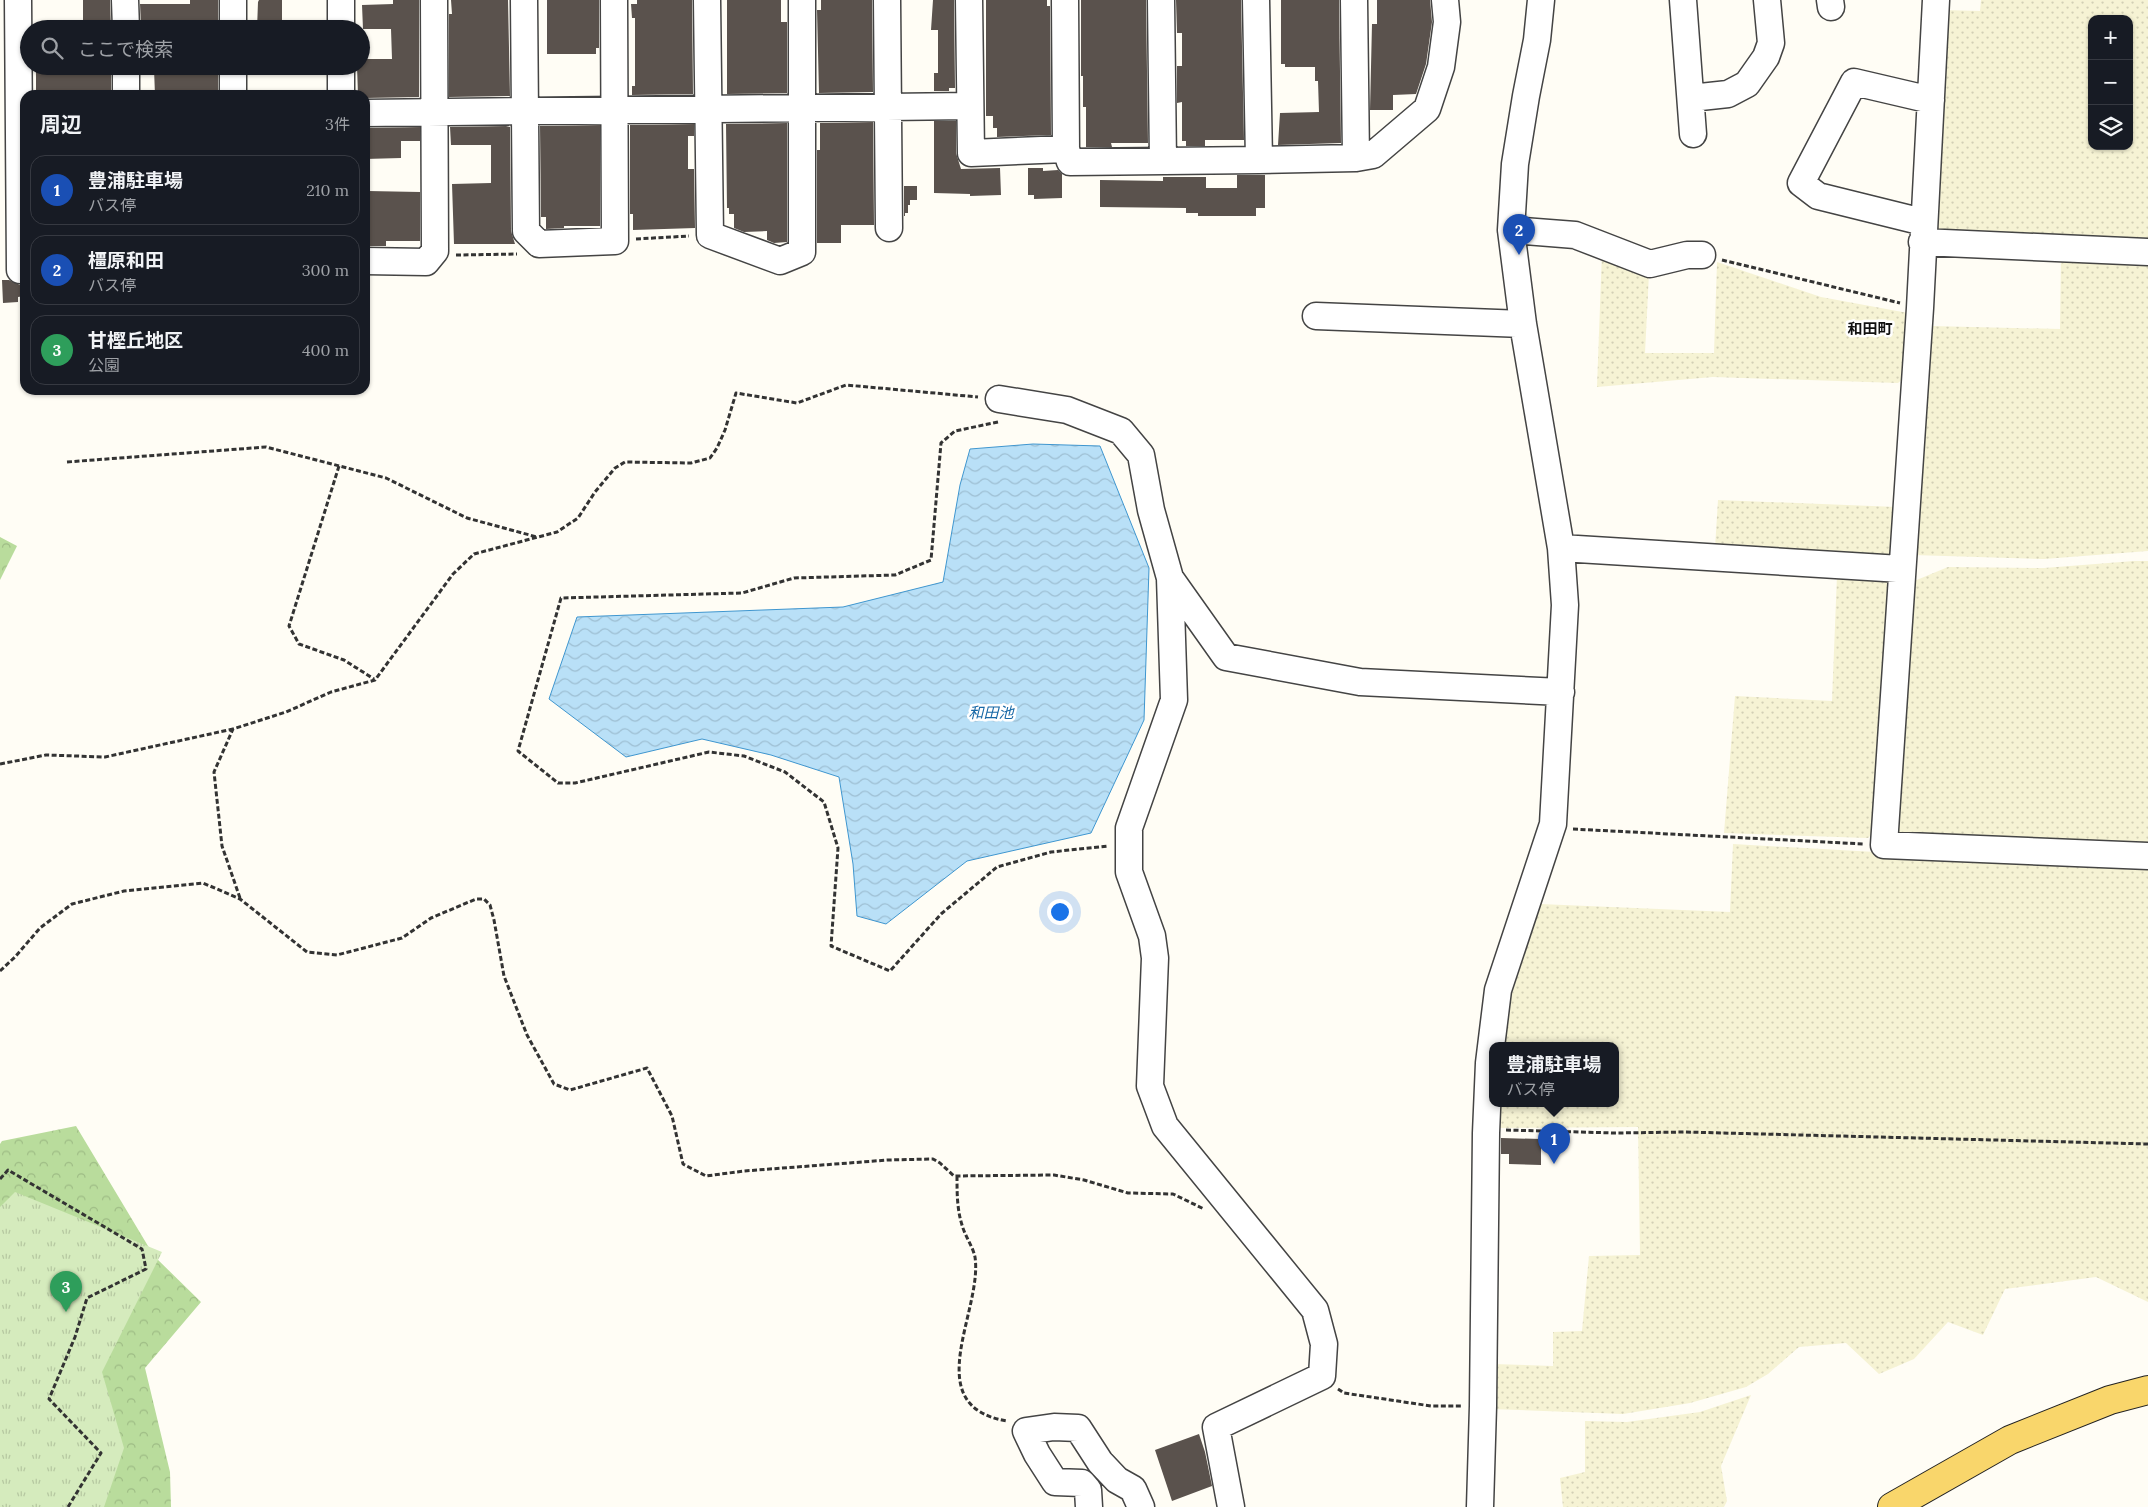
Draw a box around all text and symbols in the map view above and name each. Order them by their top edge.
map controls [2088,15,2133,150]
button: + [2088,15,2133,60]
search box [20,20,370,75]
icon: search [38,34,66,62]
text: ここで検索 [78,37,173,61]
button: − [2088,60,2133,105]
button: layers [2088,105,2133,150]
text: 周辺 [40,111,82,138]
text: 3件 [325,114,350,134]
text: 豊浦駐車場 [88,168,183,192]
text: 1 [54,180,60,200]
text: 210 m [306,180,349,200]
text: バス停 [88,195,136,215]
pin: 2 [1503,214,1535,255]
text: 橿原和田 [88,248,164,272]
text: 2 [53,260,61,280]
text: 300 m [302,260,349,280]
text: バス停 [88,275,136,295]
district label: 和田町 [1847,319,1893,338]
text: 甘樫丘地区 [88,328,183,352]
text: 3 [53,340,61,360]
text: 400 m [302,340,349,360]
text: 公園 [88,355,120,375]
water label: 和田池 [968,703,1015,722]
your location [1047,899,1073,925]
popup [1489,1042,1619,1107]
text: 豊浦駐車場 [1506,1052,1602,1076]
text: バス停 [1506,1079,1555,1099]
pin: 1 [1538,1123,1570,1164]
pin: 3 [50,1271,82,1312]

